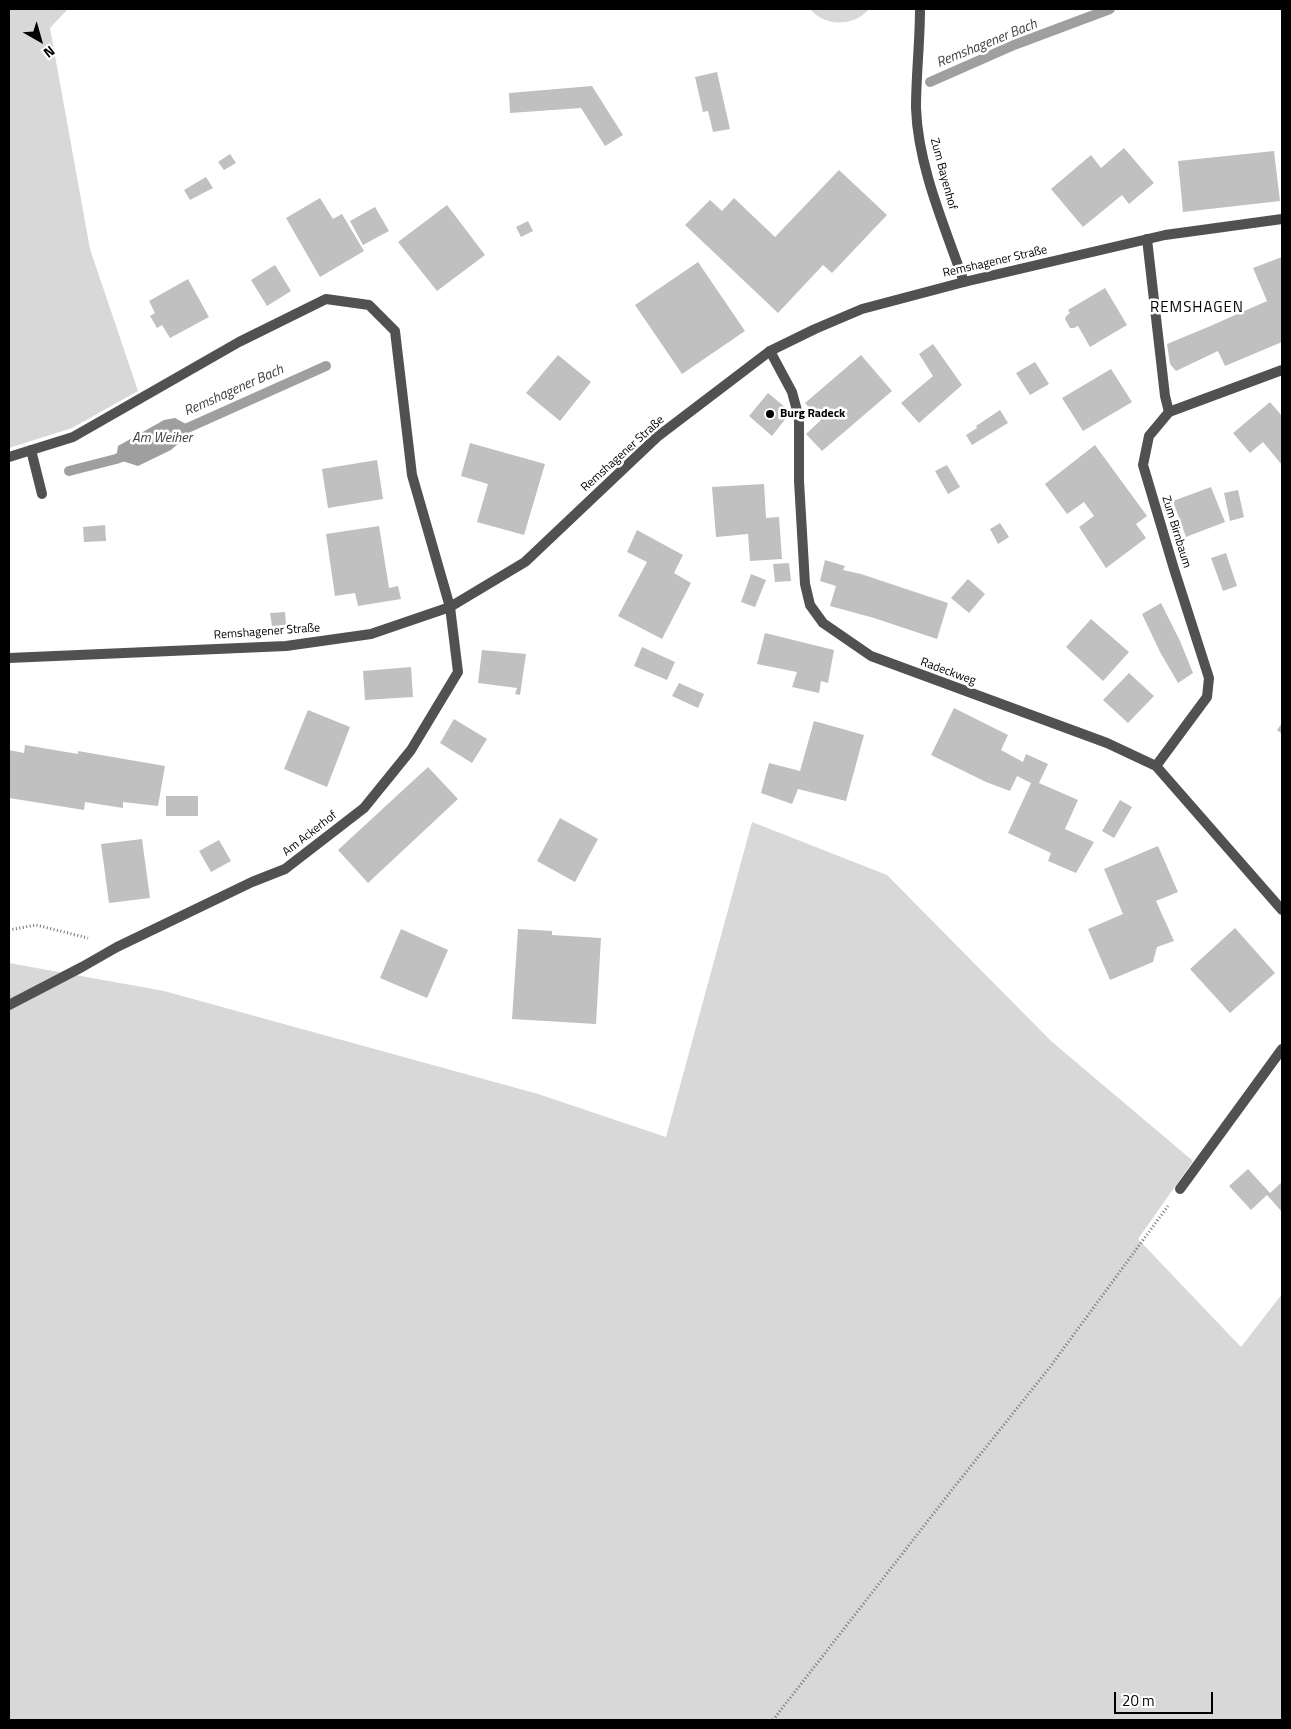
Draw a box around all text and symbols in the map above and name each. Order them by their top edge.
north arrow [15,15,65,65]
water label: Remshagener Bach [934,16,1040,72]
text: N [39,41,60,63]
street label: Zum Bayenhof [927,137,959,211]
street label: Remshagener Straße [941,243,1049,281]
district label: REMSHAGEN [1149,299,1245,317]
water label: Remshagener Bach [182,362,286,420]
place label: Burg Radeck [780,407,845,421]
marker: Burg Radeck [764,408,776,420]
street label: Remshagener Straße [579,413,667,495]
water label: Am Weiher [132,431,192,447]
street label: Zum Birnbaum [1158,494,1194,570]
street label: Remshagener Straße [213,621,321,643]
street label: Radeckweg [918,655,978,689]
street label: Am Ackerhof [280,808,340,860]
scale bar [1116,1682,1215,1714]
text: 20 m [1122,1689,1155,1712]

